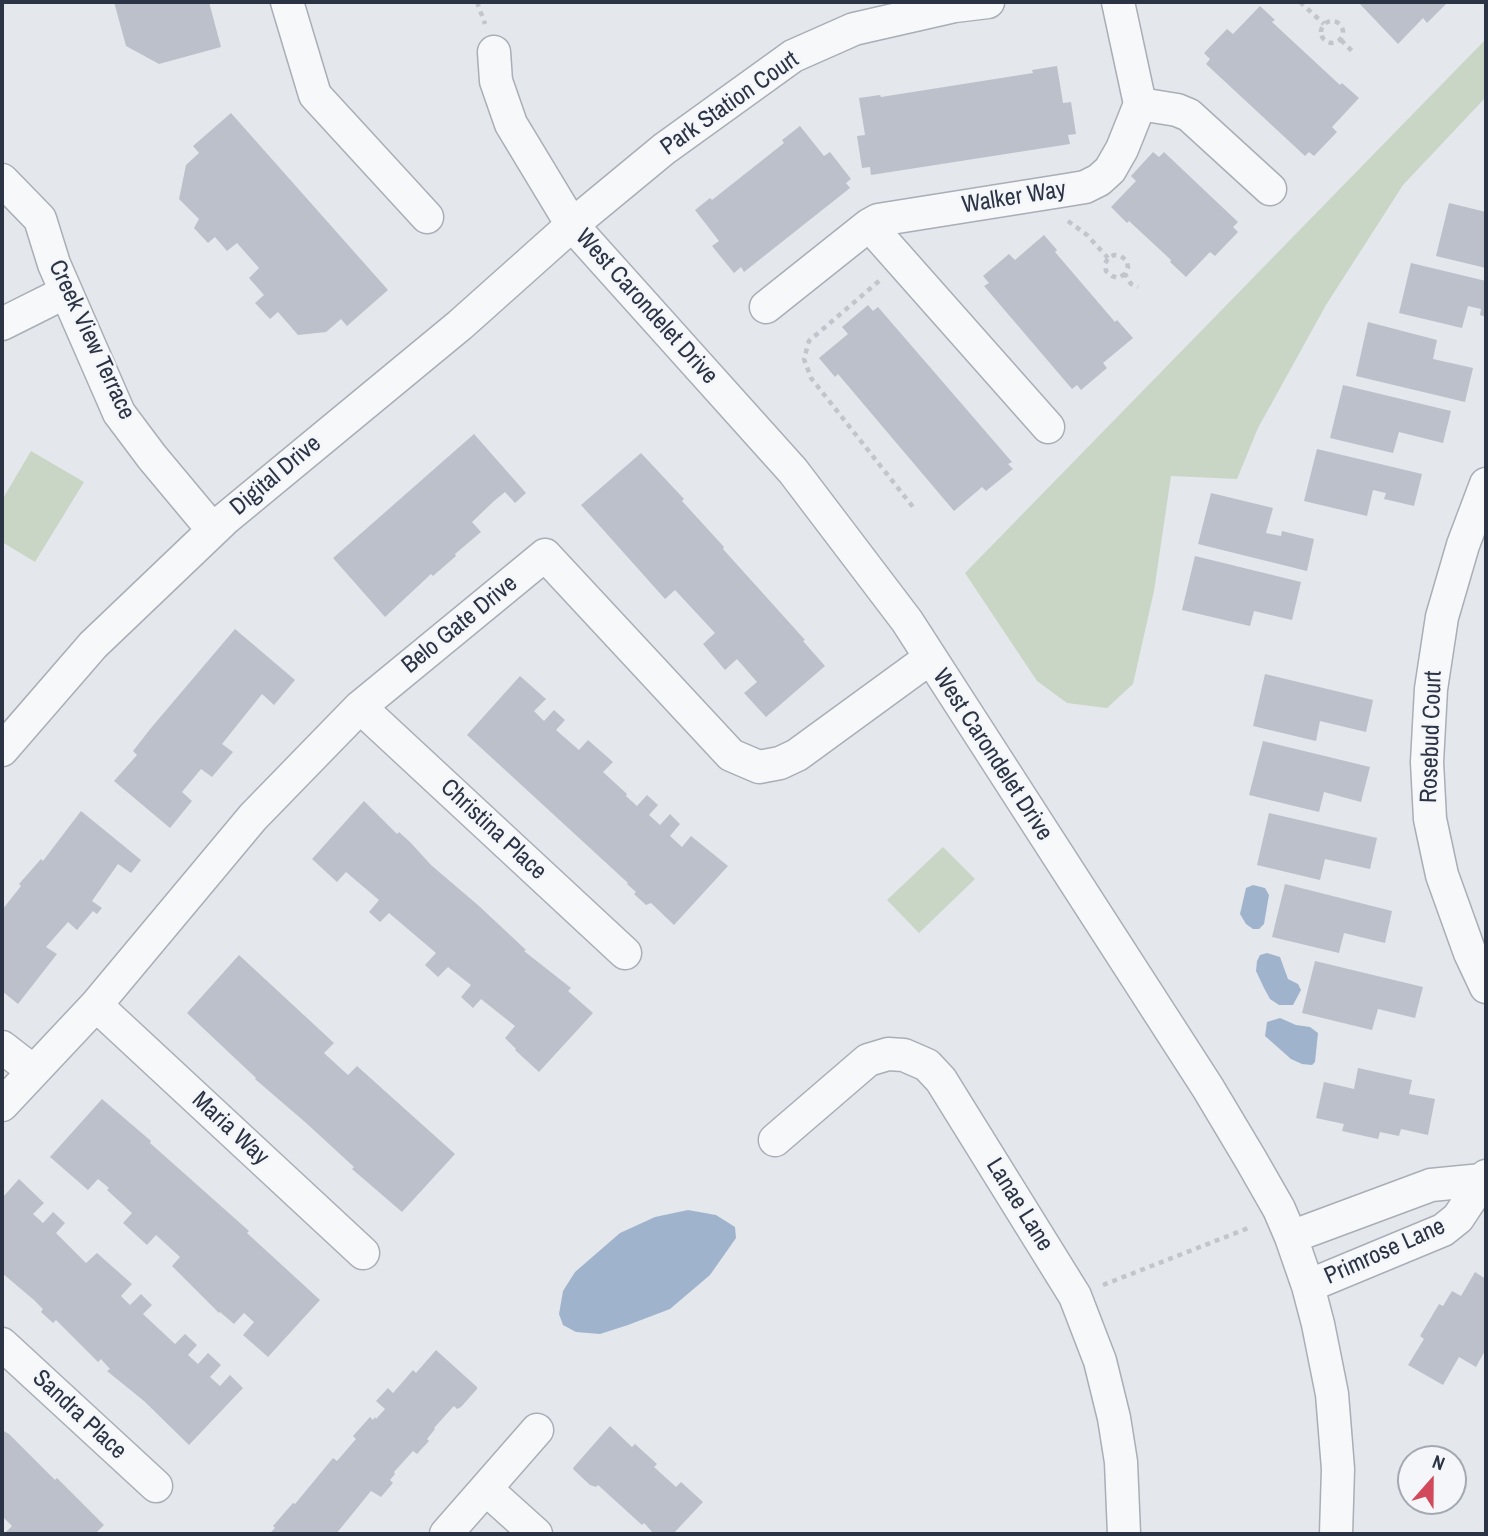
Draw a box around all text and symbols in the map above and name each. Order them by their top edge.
street label: Park Station Court [655,46,805,162]
street label: Walker Way [960,176,1068,220]
street label: West Carondelet Drive [569,224,723,390]
street label: Creek View Terrace [42,256,140,424]
street label: Digital Drive [225,430,327,522]
street label: Belo Gate Drive [397,570,523,680]
street label: West Carondelet Drive [926,664,1058,846]
street label: Rosebud Court [1415,670,1449,804]
street label: Christina Place [434,774,552,886]
street label: Maria Way [186,1086,274,1172]
street label: Lanae Lane [979,1153,1059,1257]
street label: Primrose Lane [1320,1213,1450,1291]
street label: Sandra Place [26,1364,132,1466]
north arrow [1397,1445,1467,1515]
text: N [1429,1448,1449,1476]

